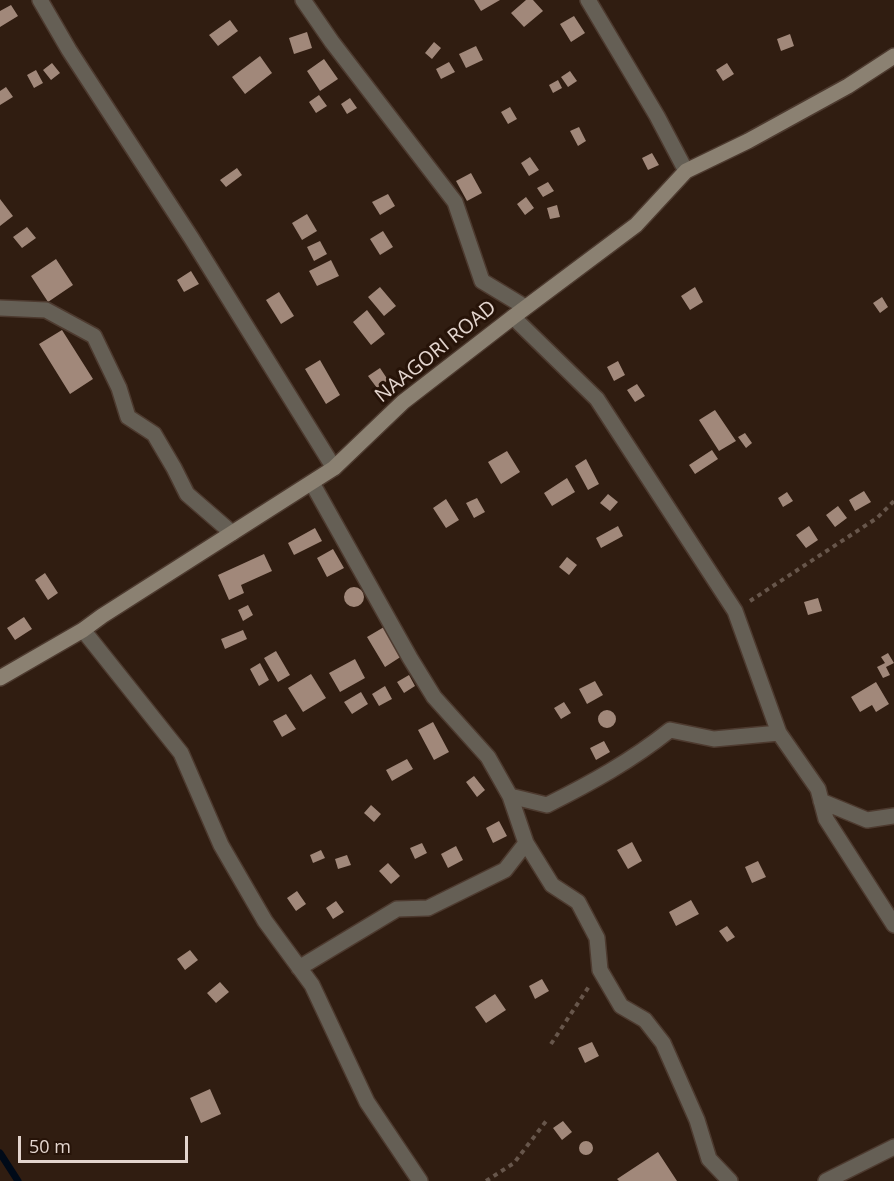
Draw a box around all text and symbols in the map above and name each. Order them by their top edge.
street label: NAAGORI ROAD [371,296,501,408]
scale bar [21,1124,190,1162]
text: 50 m [29,1134,71,1158]

